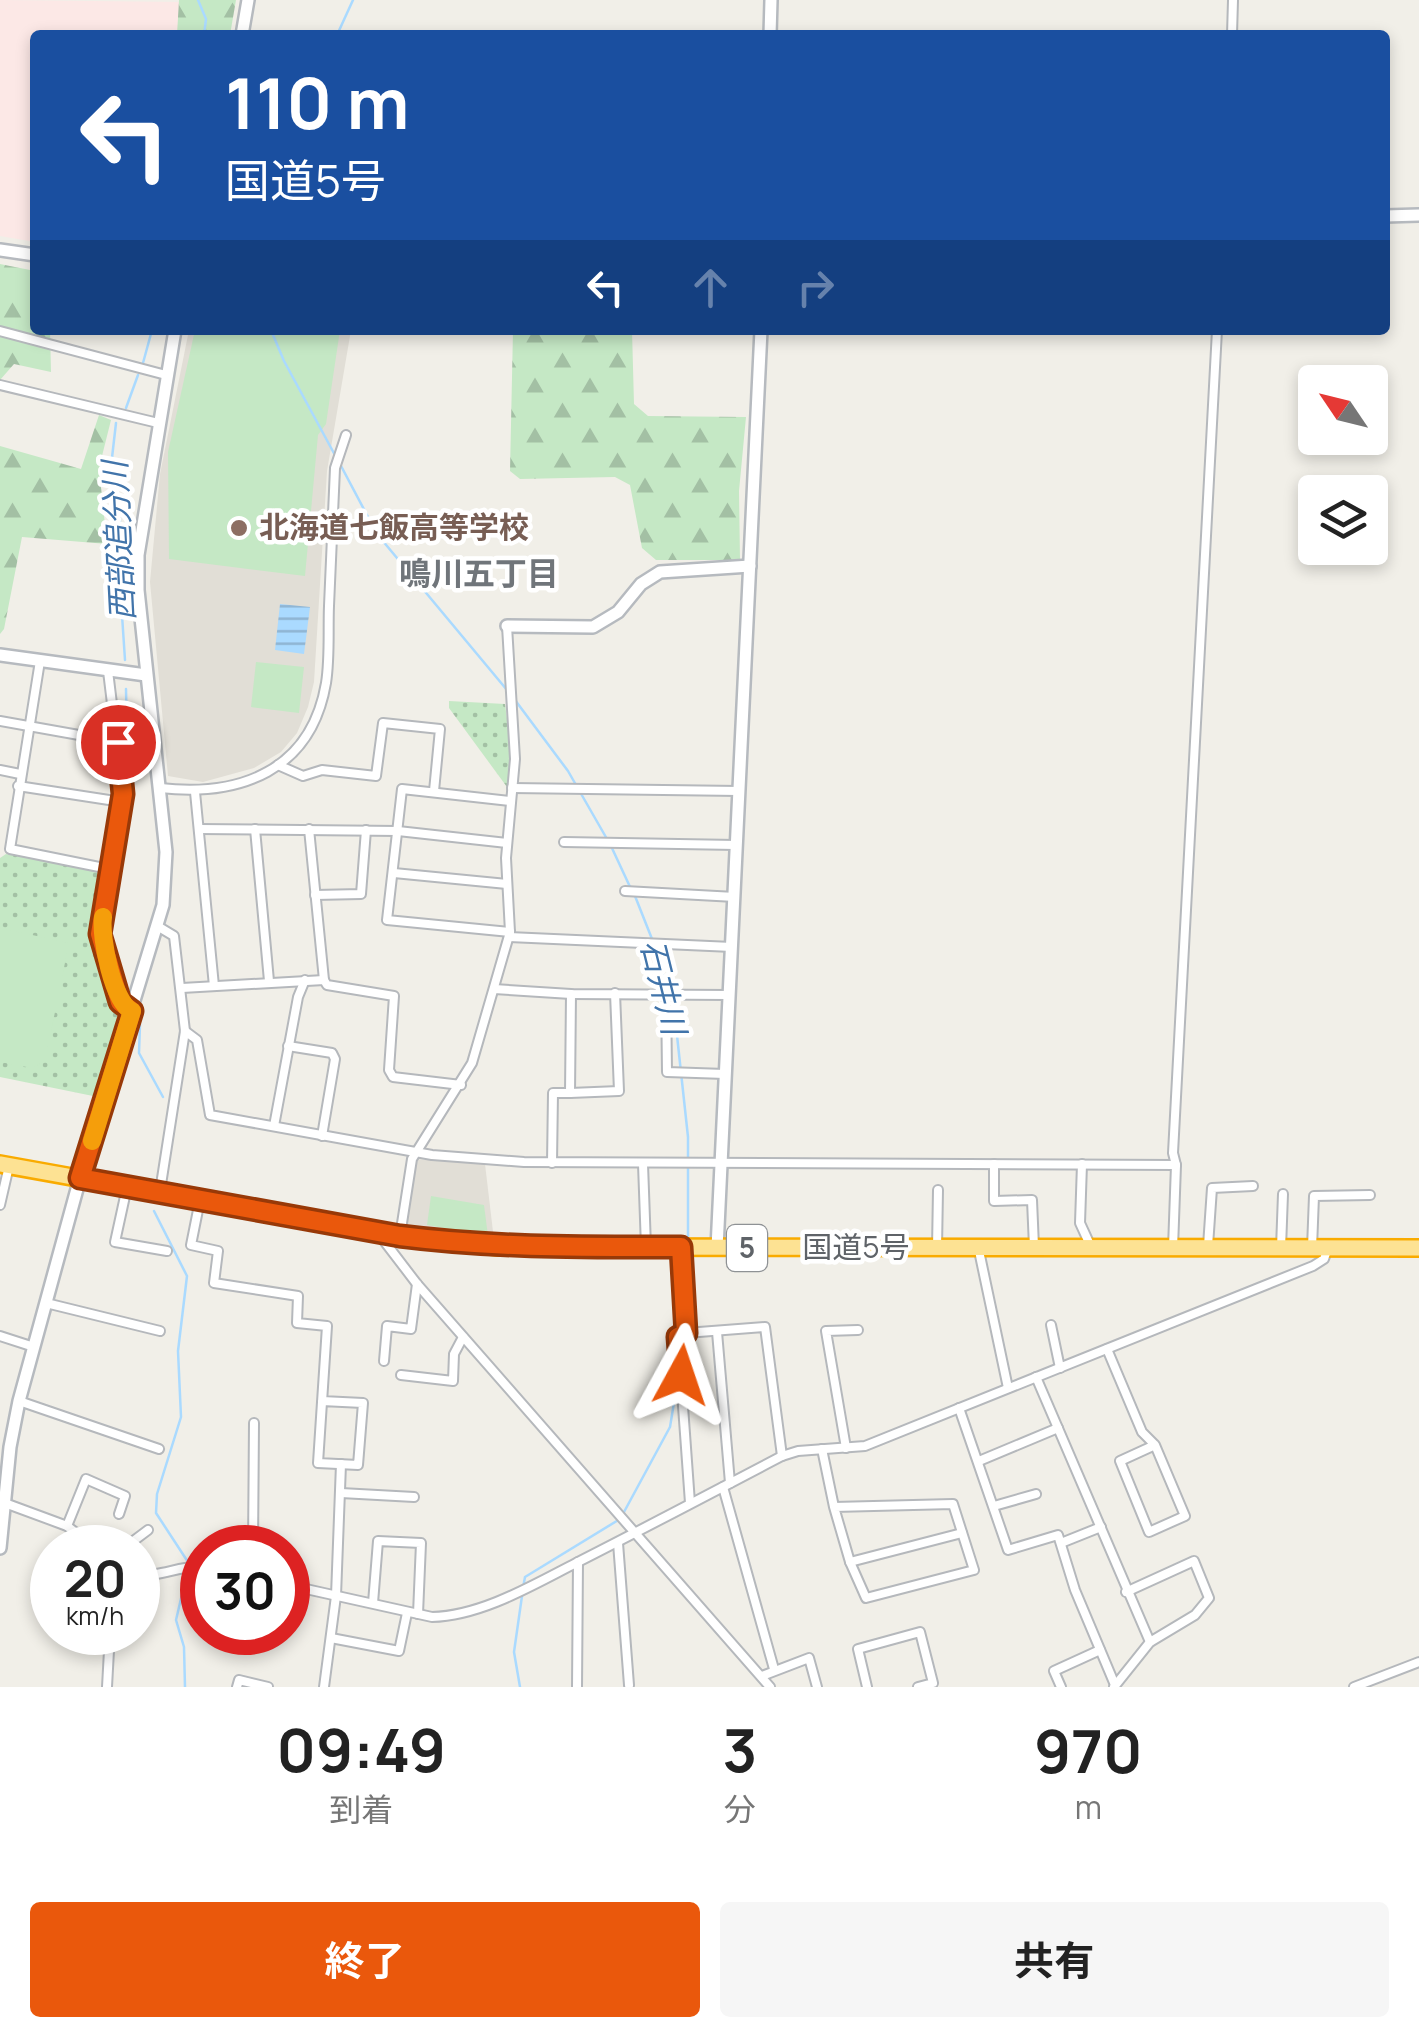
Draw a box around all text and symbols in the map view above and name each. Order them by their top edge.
text: 110 m [225,54,409,150]
icon: left [60,70,190,200]
text: 国道5号 [225,149,386,211]
icon: left [578,260,633,315]
icon: ahead [683,260,738,315]
icon: right [788,260,843,315]
north arrow [1298,365,1388,455]
map controls [1298,365,1388,565]
water label: 西部追分川 [92,457,144,622]
button: layers [1298,475,1388,565]
place label: 北海道七飯高等学校 [259,506,529,547]
marker: 北海道七飯高等学校 [228,517,250,539]
district label: 鳴川五丁目 [399,551,559,595]
pin [76,700,161,785]
icon: arrive [91,715,146,770]
water label: 石井川 [631,935,698,1042]
road number: 5 [727,1225,767,1271]
street label: 国道5号 [802,1226,910,1267]
position arrow [629,1323,733,1427]
speed limit sign: 30 [180,1525,310,1655]
text: 20 [64,1544,126,1612]
text: km/h [66,1598,124,1633]
text: 09:49 [276,1708,446,1790]
text: 3 [723,1708,757,1790]
text: 970 [1034,1709,1143,1791]
text: m [1075,1785,1102,1829]
text: 到着 [329,1787,393,1831]
text: 分 [724,1787,756,1831]
button: 終了 [30,1902,700,2017]
button: 共有 [720,1902,1389,2017]

